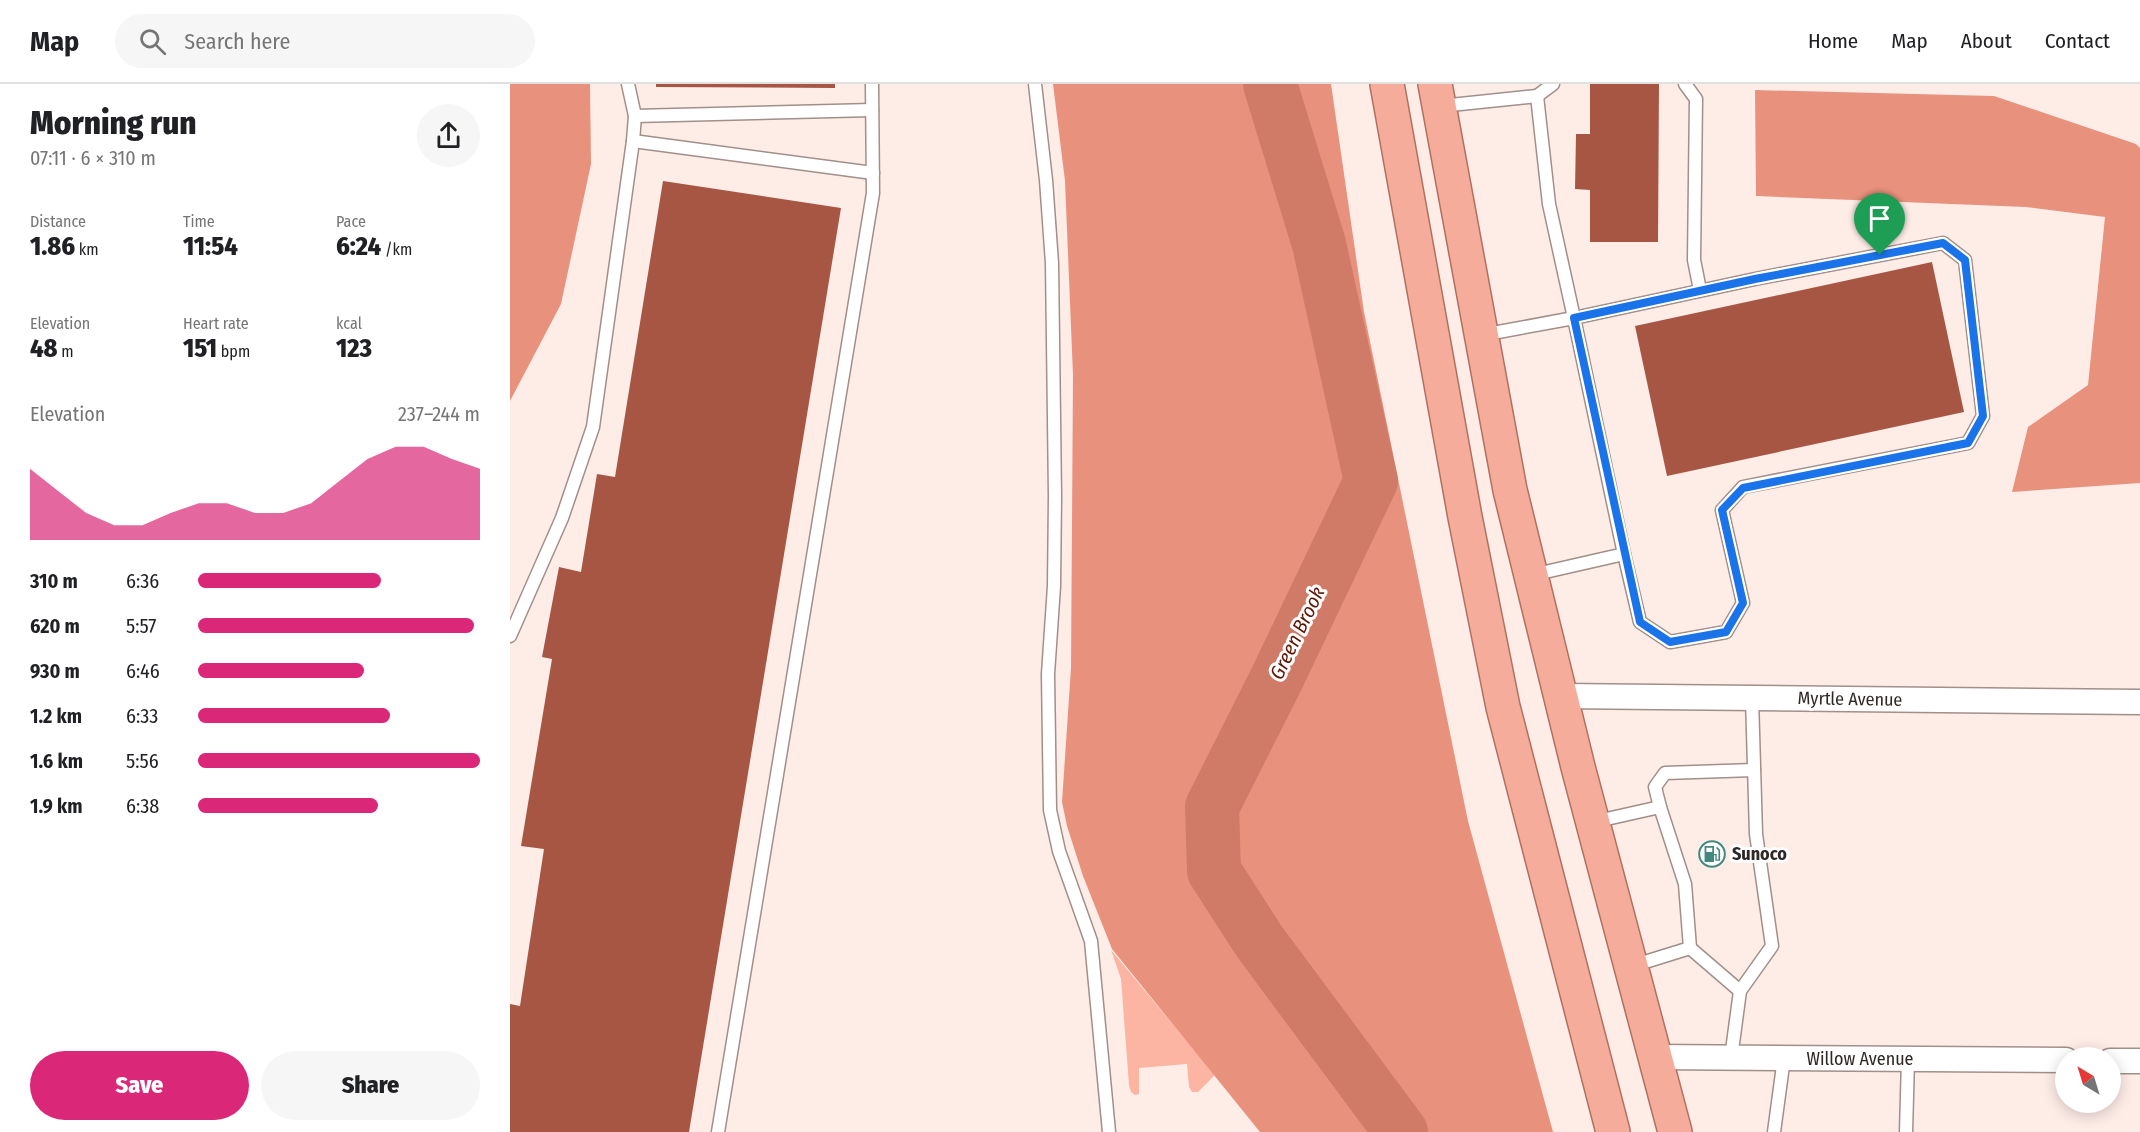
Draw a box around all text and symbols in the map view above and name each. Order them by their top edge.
search box [115,14,535,68]
text: Map [30,25,79,58]
icon: search [136,25,169,58]
text: Search here [184,28,290,55]
text: Home [1808,28,1858,54]
text: Map [1891,28,1928,54]
text: About [1961,28,2012,54]
text: Contact [2045,28,2110,54]
text: Morning run [30,103,197,143]
button: share [417,104,480,167]
text: 07:11 · 6 × 310 m [30,146,156,170]
pin [1854,193,1905,255]
icon: arrive [1863,202,1896,235]
text: Distance [30,212,86,231]
text: Time [183,212,215,231]
text: Pace [336,212,366,231]
text: 1.86 [30,231,75,262]
text: 11:54 [183,231,238,262]
text: 6:24 [336,231,381,262]
text: km [75,240,99,259]
text: /km [381,240,412,259]
text: Elevation [30,314,90,333]
text: Heart rate [183,314,249,333]
text: kcal [336,314,362,333]
text: 48 [30,333,58,364]
text: 151 [183,333,217,364]
text: 123 [336,333,372,364]
text: m [58,342,74,361]
text: bpm [217,342,250,361]
text: Elevation [30,402,105,426]
text: 237–244 m [398,402,480,426]
text: 310 m [30,569,78,593]
text: 6:36 [126,569,159,593]
water label: Green Brook [1264,583,1330,683]
text: 620 m [30,614,80,638]
text: 5:57 [126,614,156,638]
text: 930 m [30,659,80,683]
text: 6:46 [126,659,160,683]
street label: Myrtle Avenue [1797,687,1903,711]
text: 1.2 km [30,704,82,728]
text: 6:33 [126,704,158,728]
text: 1.6 km [30,749,83,773]
text: 5:56 [126,749,159,773]
text: 1.9 km [30,794,83,818]
text: 6:38 [126,794,159,818]
fuel station icon: Sunoco [1697,839,1727,869]
place label: Sunoco [1732,843,1787,865]
north arrow [2055,1047,2121,1113]
map controls [2055,1047,2121,1113]
street label: Willow Avenue [1806,1048,1914,1070]
button: Save [30,1051,249,1120]
button: Share [261,1051,480,1120]

